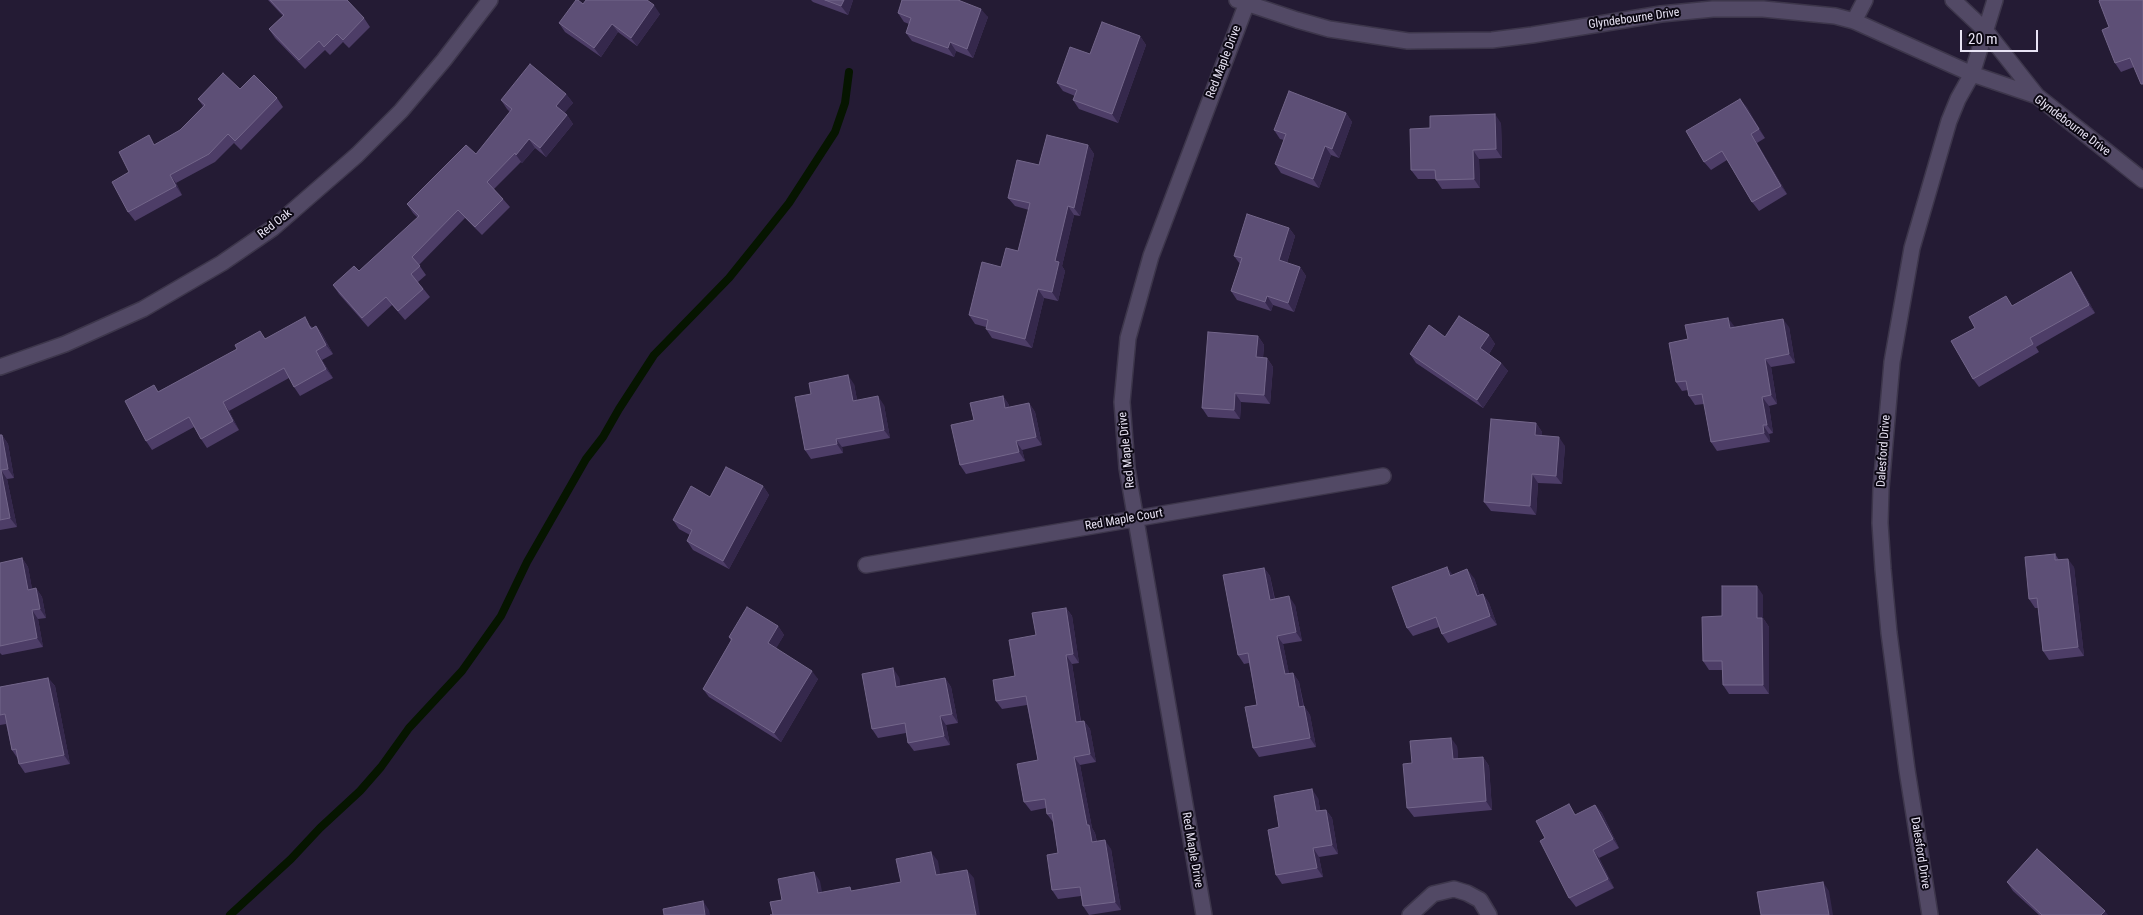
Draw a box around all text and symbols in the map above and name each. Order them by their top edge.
street label: Glyndebourne Drive [1588,5,1680,33]
scale bar [1963,20,2040,52]
street label: Red Maple Drive [1204,24,1244,100]
text: 20 m [1968,30,1998,48]
street label: Glyndebourne Drive [2031,93,2113,159]
street label: Red Oak [255,206,295,242]
street label: Red Maple Drive [1116,411,1138,489]
street label: Dalesford Drive [1874,414,1894,488]
street label: Red Maple Court [1084,506,1164,534]
street label: Red Maple Drive [1178,811,1206,889]
street label: Dalesford Drive [1907,816,1933,890]

